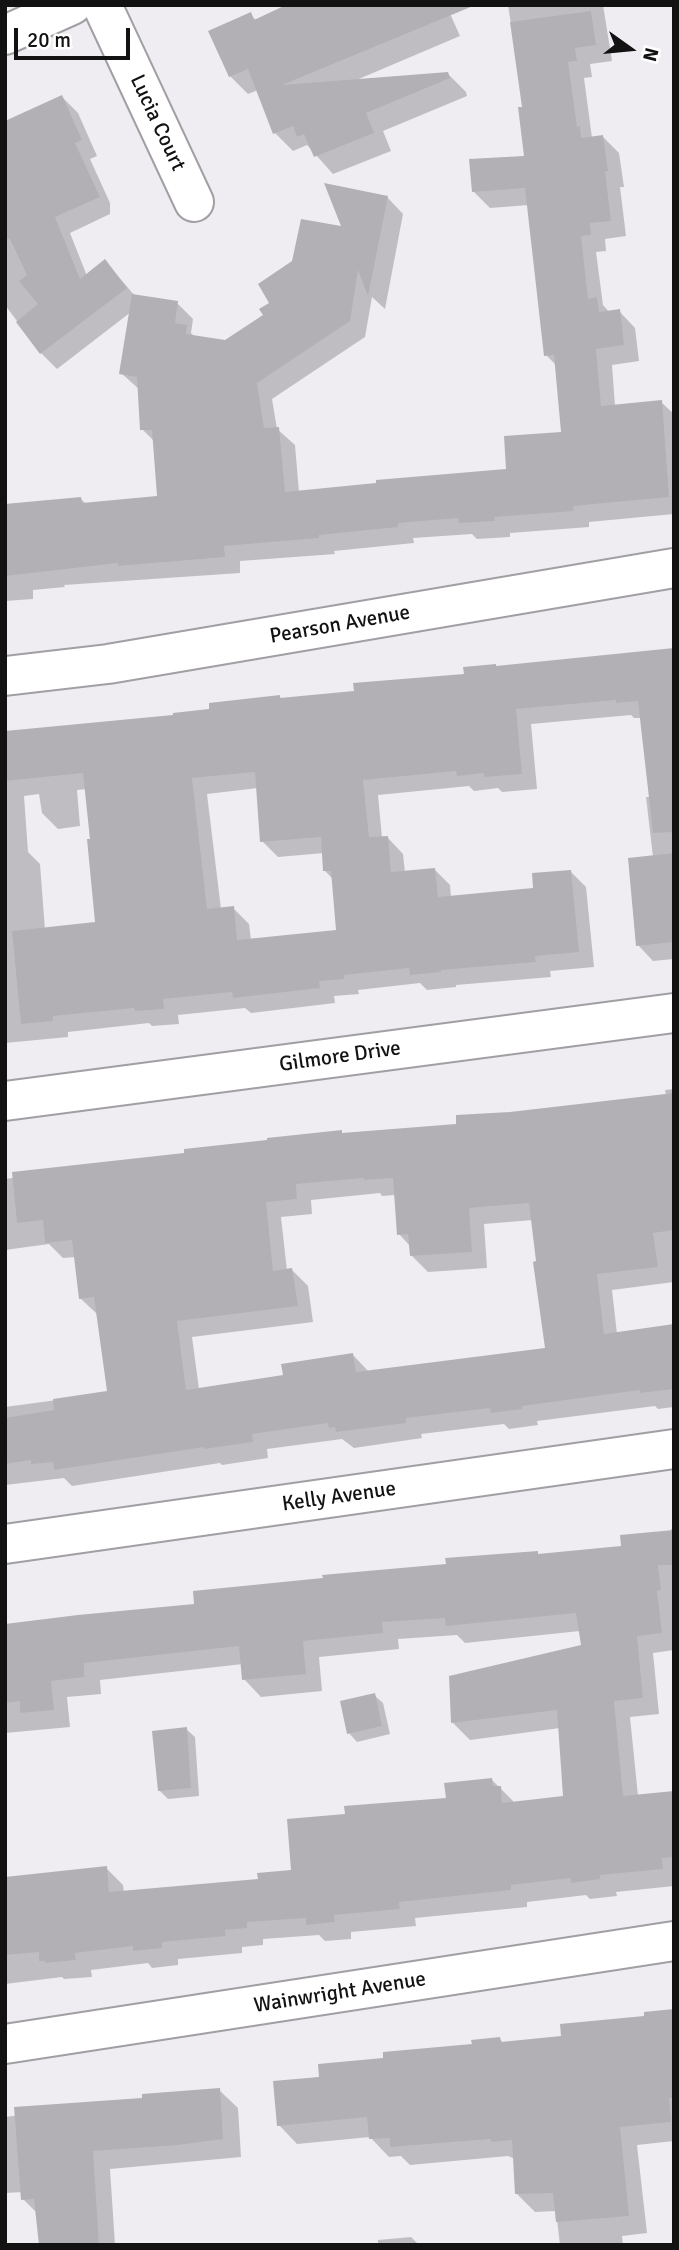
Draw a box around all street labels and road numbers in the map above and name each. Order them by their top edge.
street label: Lucia Court [124,71,190,175]
street label: Pearson Avenue [268,600,412,650]
street label: Gilmore Drive [278,1036,402,1078]
street label: Kelly Avenue [280,1477,398,1517]
street label: Wainwright Avenue [252,1967,428,2019]

